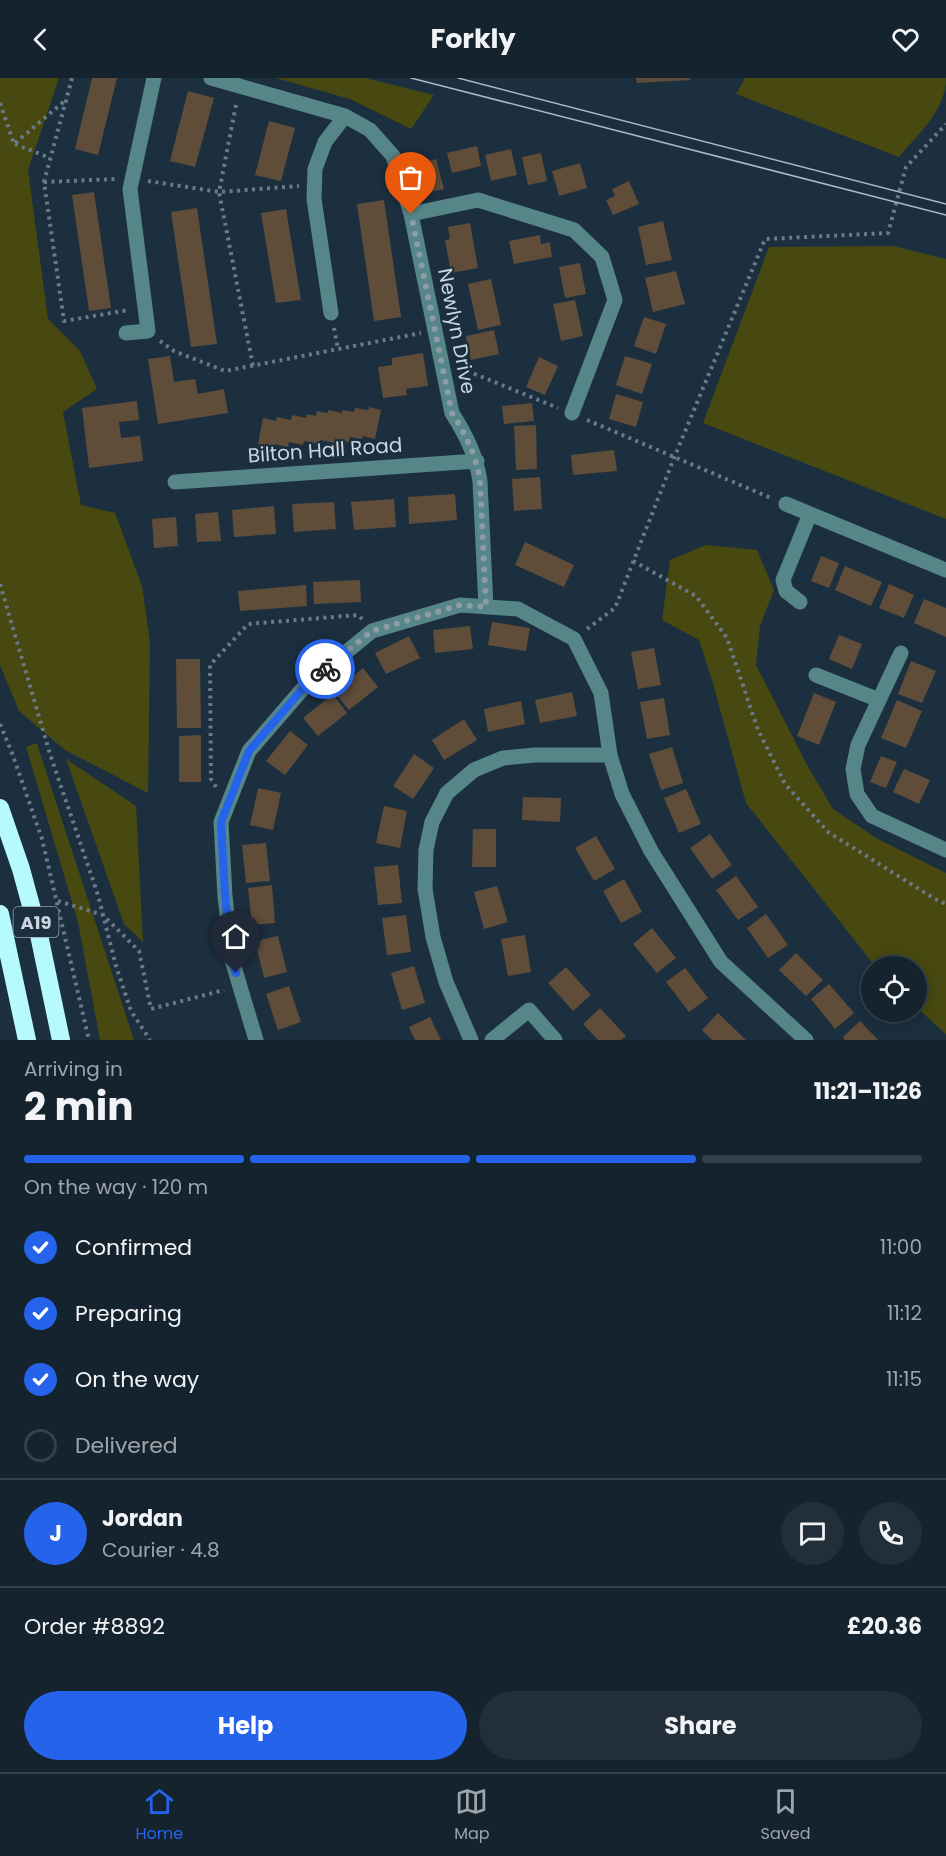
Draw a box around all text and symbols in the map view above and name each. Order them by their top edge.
text: Forkly [430,20,516,57]
icon: back [24,23,57,56]
icon: heart [889,23,922,56]
pin [385,152,436,214]
icon: bag [394,161,427,194]
street label: Newlyn Drive [431,266,483,396]
street label: Bilton Hall Road [247,431,403,469]
courier [295,639,355,699]
icon: bike [309,653,342,686]
road number: A19 [14,907,58,937]
pin [210,911,261,973]
icon: home [219,920,252,953]
map controls [861,956,927,1022]
button: locate [861,956,927,1022]
text: Arriving in [24,1055,123,1083]
text: 11:21–11:26 [814,1076,922,1107]
text: 2 min [24,1079,134,1134]
text: On the way · 120 m [24,1173,208,1201]
icon: check [24,1231,57,1264]
text: Confirmed [75,1232,192,1263]
text: 11:00 [880,1233,922,1261]
icon: check [24,1297,57,1330]
text: Preparing [75,1298,182,1329]
text: 11:12 [887,1299,922,1327]
icon: check [24,1363,57,1396]
text: On the way [75,1364,199,1395]
text: 11:15 [886,1365,922,1393]
text: Delivered [75,1430,178,1461]
button: chat [781,1502,844,1565]
button: phone [859,1502,922,1565]
text: Jordan [102,1503,183,1534]
text: J [49,1518,62,1549]
text: Courier · 4.8 [102,1536,220,1564]
text: Order #8892 [24,1611,165,1642]
text: £20.36 [847,1611,922,1642]
button: Help [24,1691,467,1760]
button: Share [479,1691,922,1760]
tab: Home [135,1785,183,1846]
tab: Map [454,1785,490,1846]
tab: Saved [761,1785,810,1846]

